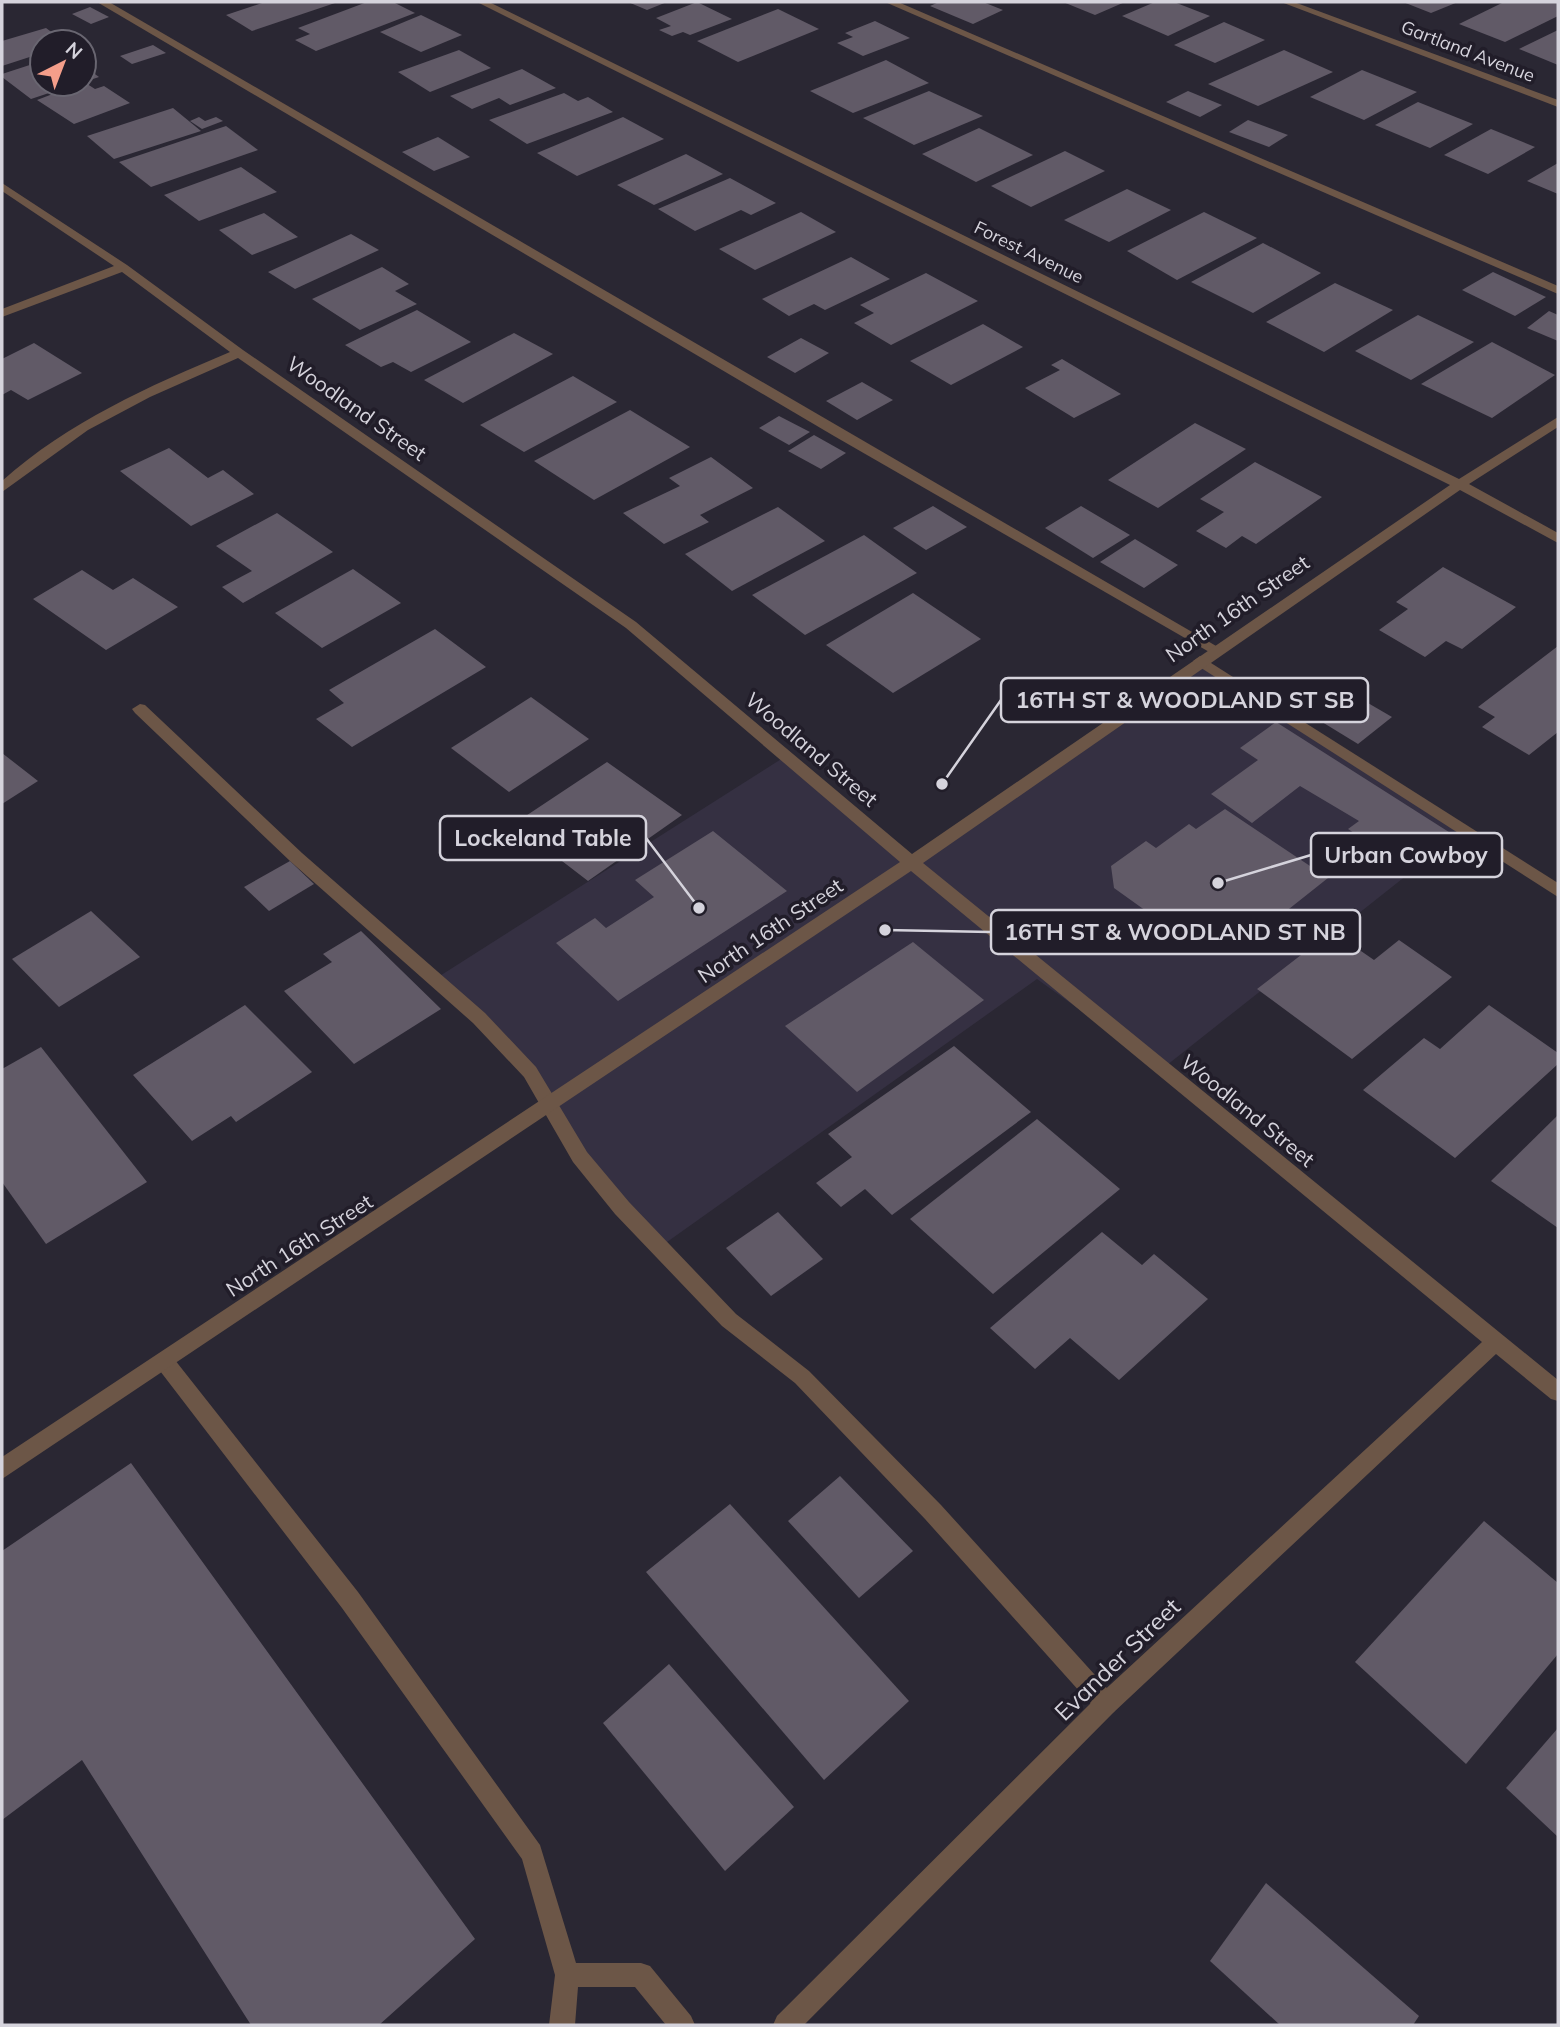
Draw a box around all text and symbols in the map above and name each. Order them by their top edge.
street label: Gartland Avenue [1398,15,1538,87]
north arrow [28,28,98,98]
text: N [61,37,88,64]
street label: Forest Avenue [971,216,1087,288]
street label: Woodland Street [282,350,432,466]
street label: North 16th Street [1160,549,1314,667]
callout: 16TH ST & WOODLAND ST SB [1001,678,1368,722]
text: 16TH ST & WOODLAND ST SB [1016,685,1354,714]
street label: Woodland Street [741,686,883,812]
callout: Lockeland Table [440,816,646,860]
text: Lockeland Table [454,823,632,852]
callout: Urban Cowboy [1311,833,1502,877]
text: Urban Cowboy [1324,840,1488,869]
street label: North 16th Street [693,872,847,988]
callout: 16TH ST & WOODLAND ST NB [991,910,1360,954]
text: 16TH ST & WOODLAND ST NB [1004,917,1346,946]
street label: Woodland Street [1176,1048,1320,1172]
street label: North 16th Street [221,1188,377,1302]
street label: Evander Street [1048,1591,1186,1727]

